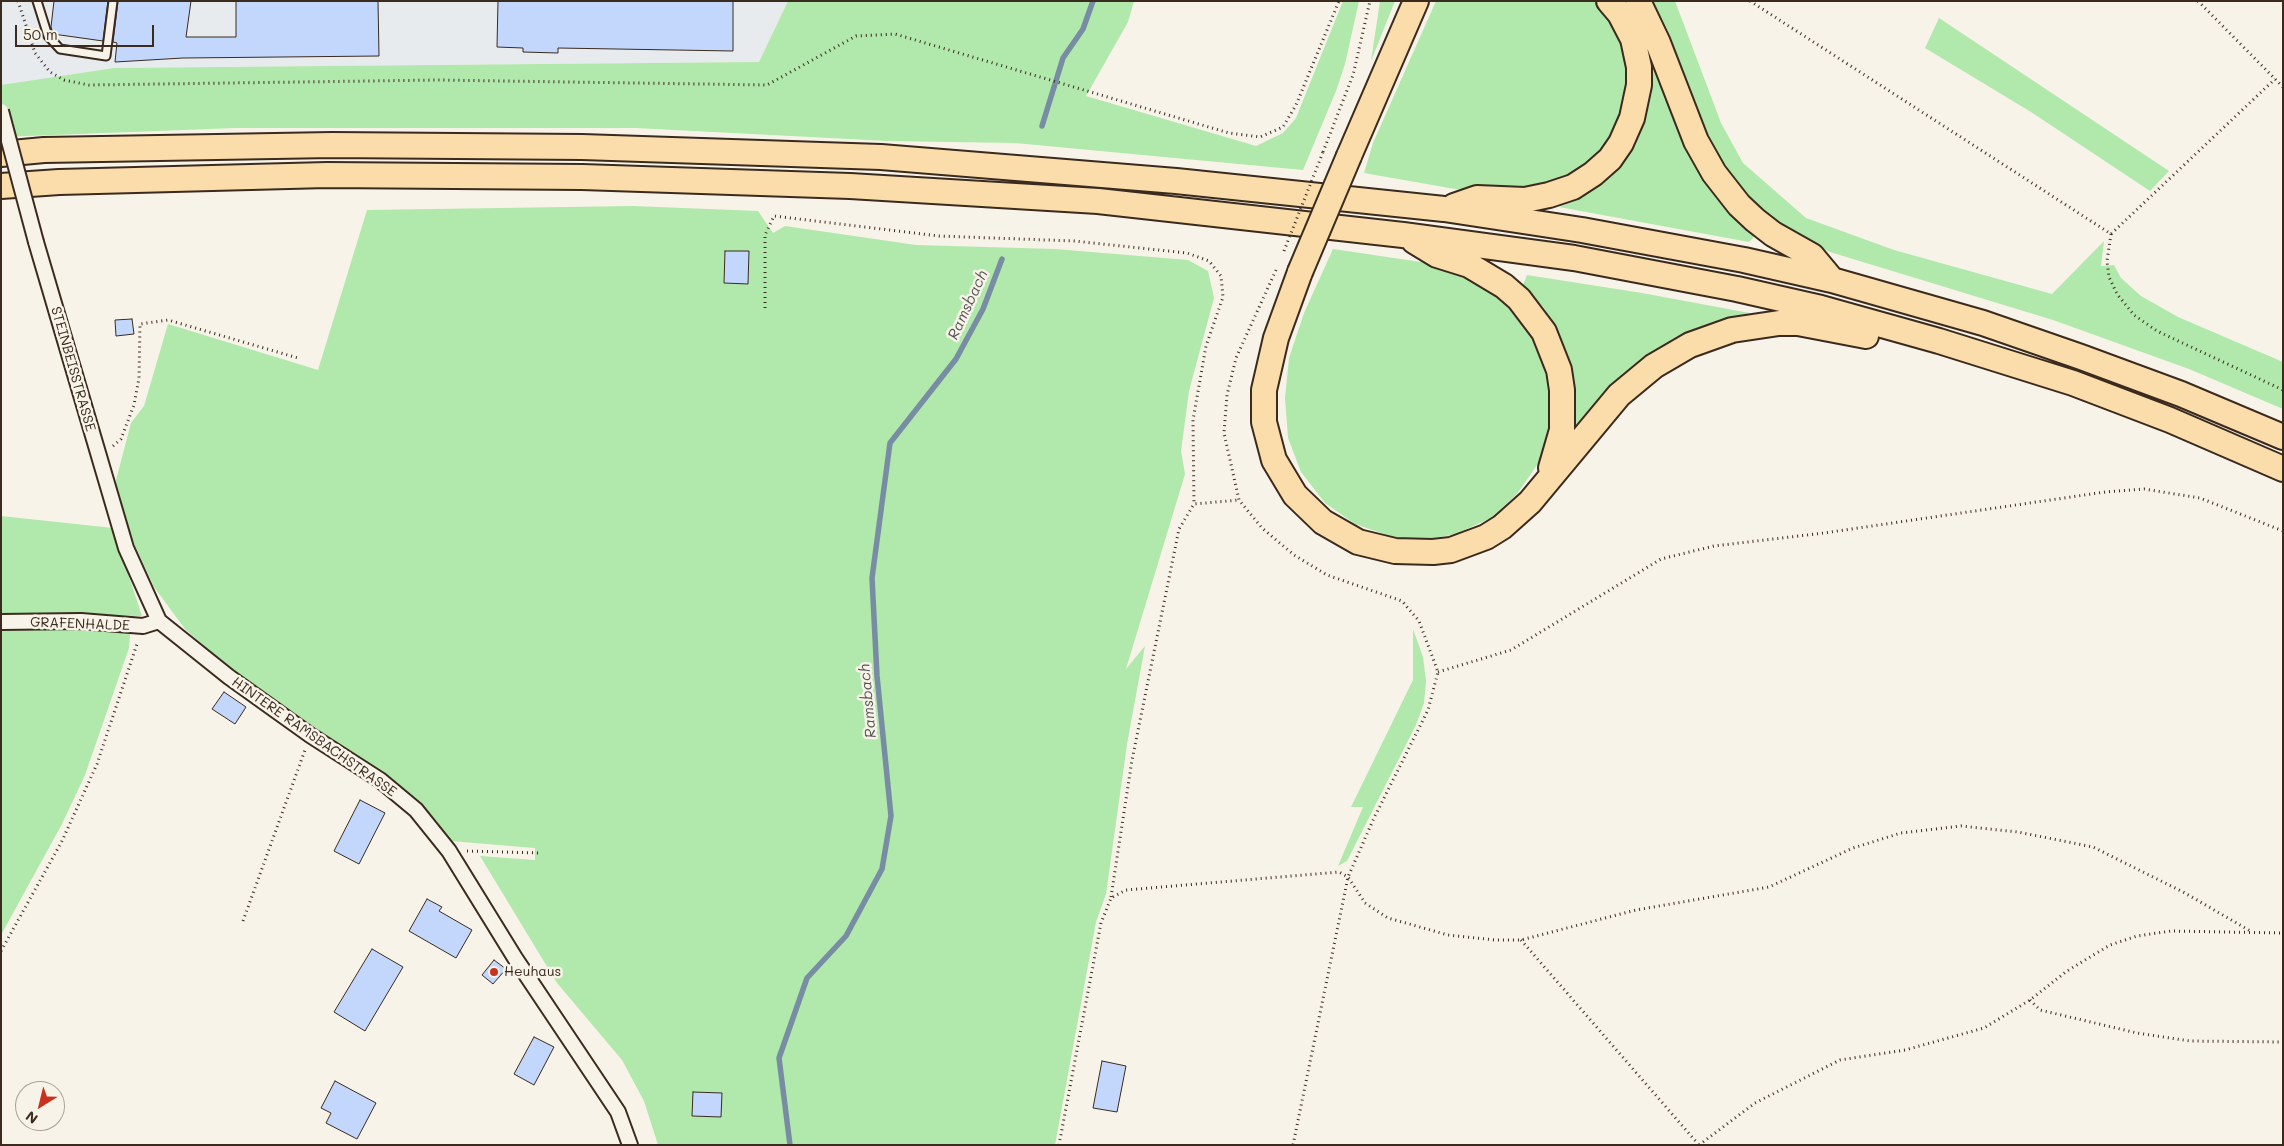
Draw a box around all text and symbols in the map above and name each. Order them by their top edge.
scale bar [18,15,156,47]
text: 50 m [23,24,58,44]
water label: Ramsbach [944,267,992,343]
street label: STEINBEISSTRASSE [47,305,99,433]
street label: GRAFENHALDE [30,614,130,634]
water label: Ramsbach [856,663,880,739]
street label: HINTERE RAMSBACHSTRASSE [228,674,400,800]
place label: Heuhaus [504,964,561,980]
marker: Heuhaus [488,966,500,978]
north arrow [15,1081,65,1131]
text: N [22,1107,41,1129]

